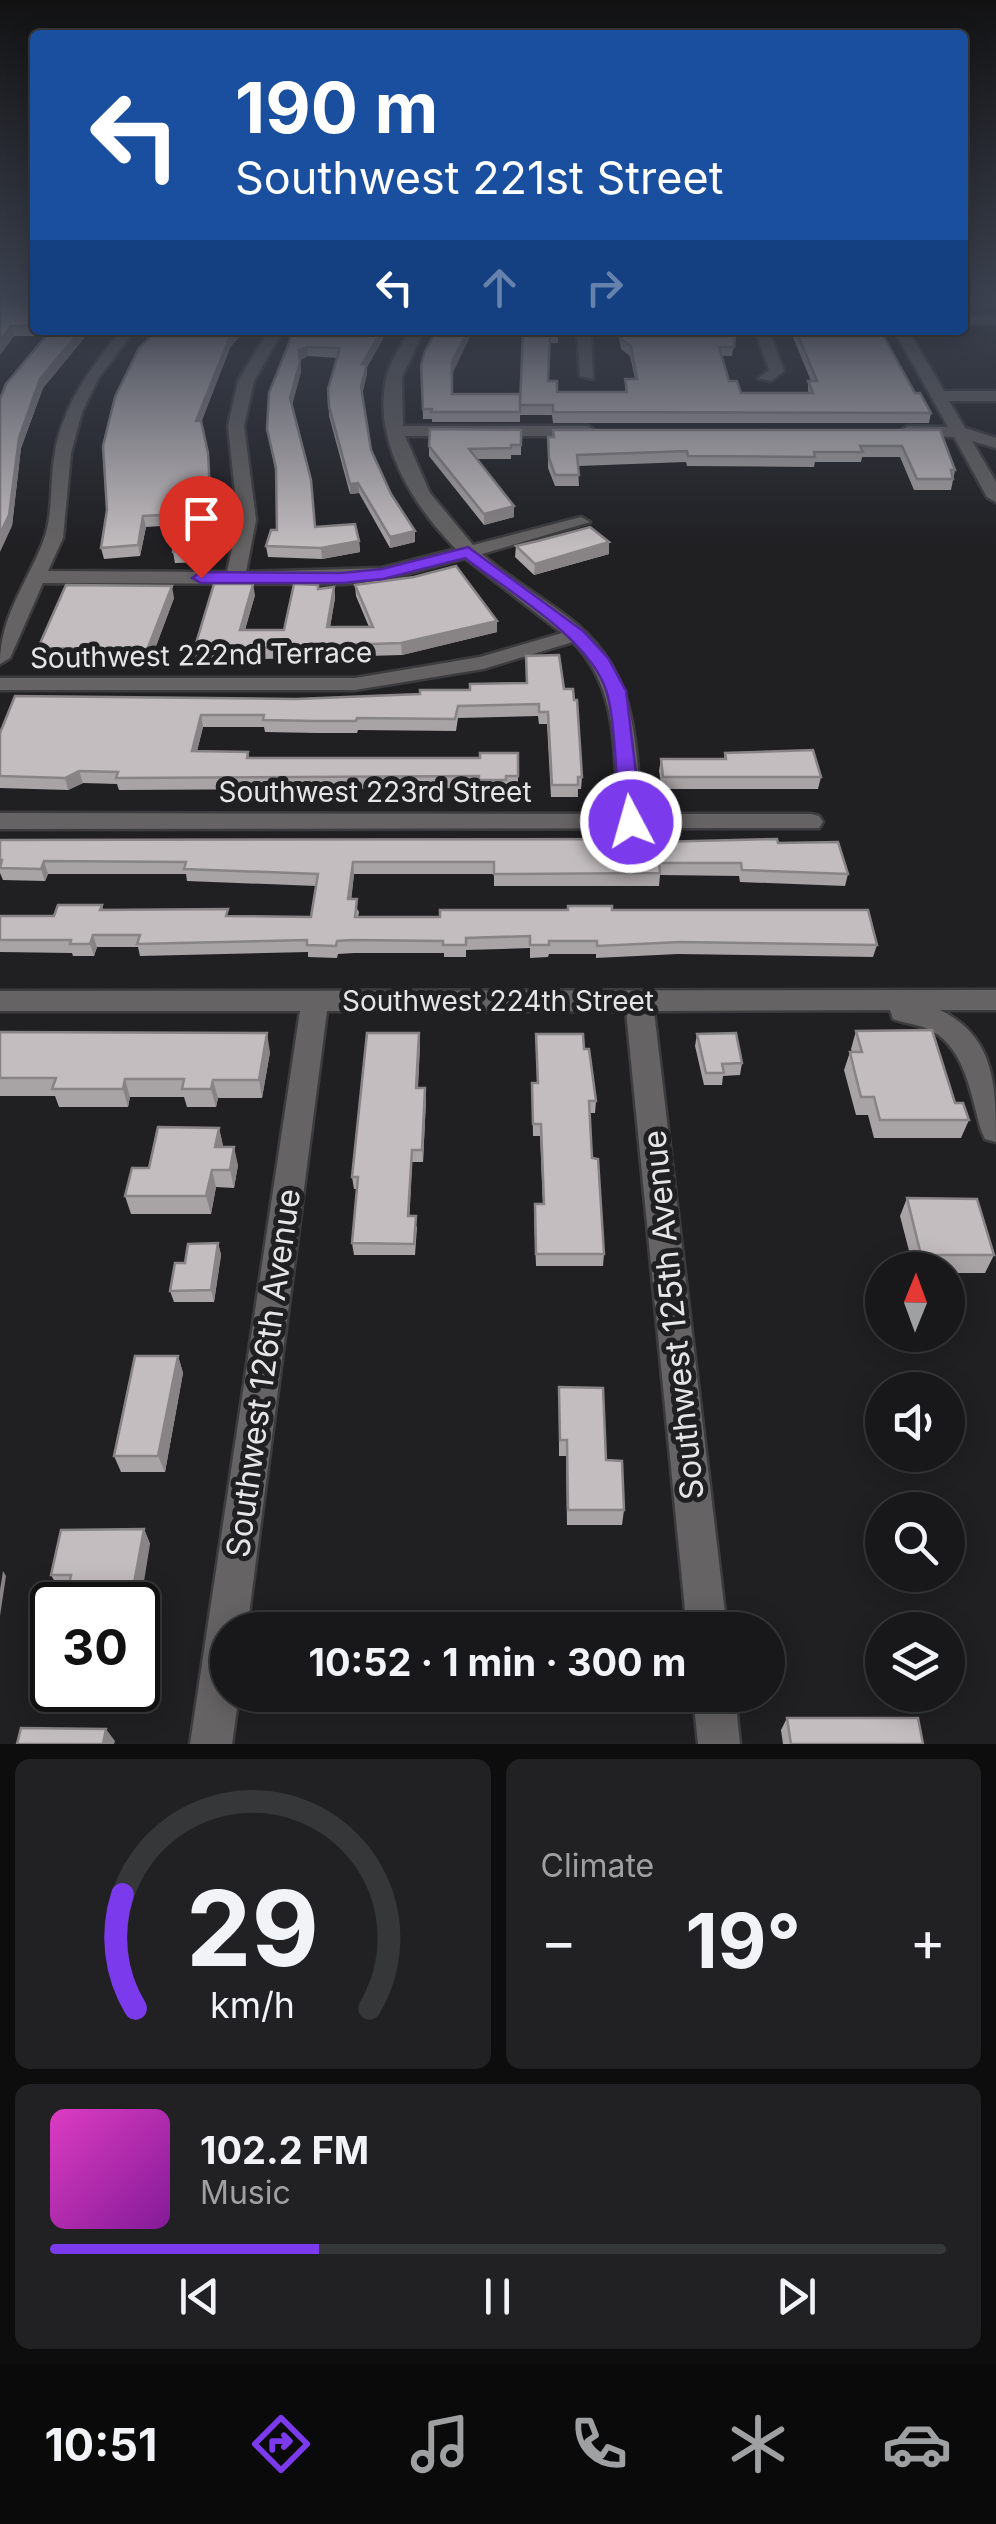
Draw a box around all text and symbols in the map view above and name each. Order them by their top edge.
text: 190 m [235,65,438,150]
icon: left [70,70,200,200]
text: Southwest 221st Street [235,150,723,205]
icon: left [367,260,422,315]
icon: ahead [472,260,527,315]
icon: right [577,260,632,315]
pin [159,476,244,579]
icon: arrive [174,491,229,546]
street label: Southwest 222nd Terrace [30,635,372,675]
position arrow [579,770,683,874]
street label: Southwest 223rd Street [218,775,532,809]
street label: Southwest 224th Street [342,984,654,1018]
street label: Southwest 125th Avenue [634,1128,712,1502]
street label: Southwest 126th Avenue [218,1186,308,1560]
north arrow [865,1252,965,1352]
map controls [865,1252,965,1712]
button: sound [865,1372,965,1472]
button: search [865,1492,965,1592]
speed limit sign: 30 [30,1582,160,1712]
button: layers [865,1612,965,1712]
text: 10:52 · 1 min · 300 m [309,1639,686,1685]
text: Climate [541,1846,654,1885]
text: 29 [186,1865,319,1991]
text: 19° [685,1895,801,1986]
text: − [541,1908,577,1974]
text: + [910,1908,946,1974]
text: km/h [210,1983,295,2027]
text: 102.2 FM [200,2127,369,2173]
text: Music [200,2173,291,2212]
icon: previous [172,2269,227,2324]
icon: pause [470,2269,525,2324]
icon: next [769,2269,824,2324]
icon: directions [246,2409,316,2479]
icon: music [405,2409,475,2479]
icon: phone [564,2409,634,2479]
icon: climate [723,2409,793,2479]
icon: car [882,2409,952,2479]
text: 10:51 [44,2417,157,2472]

